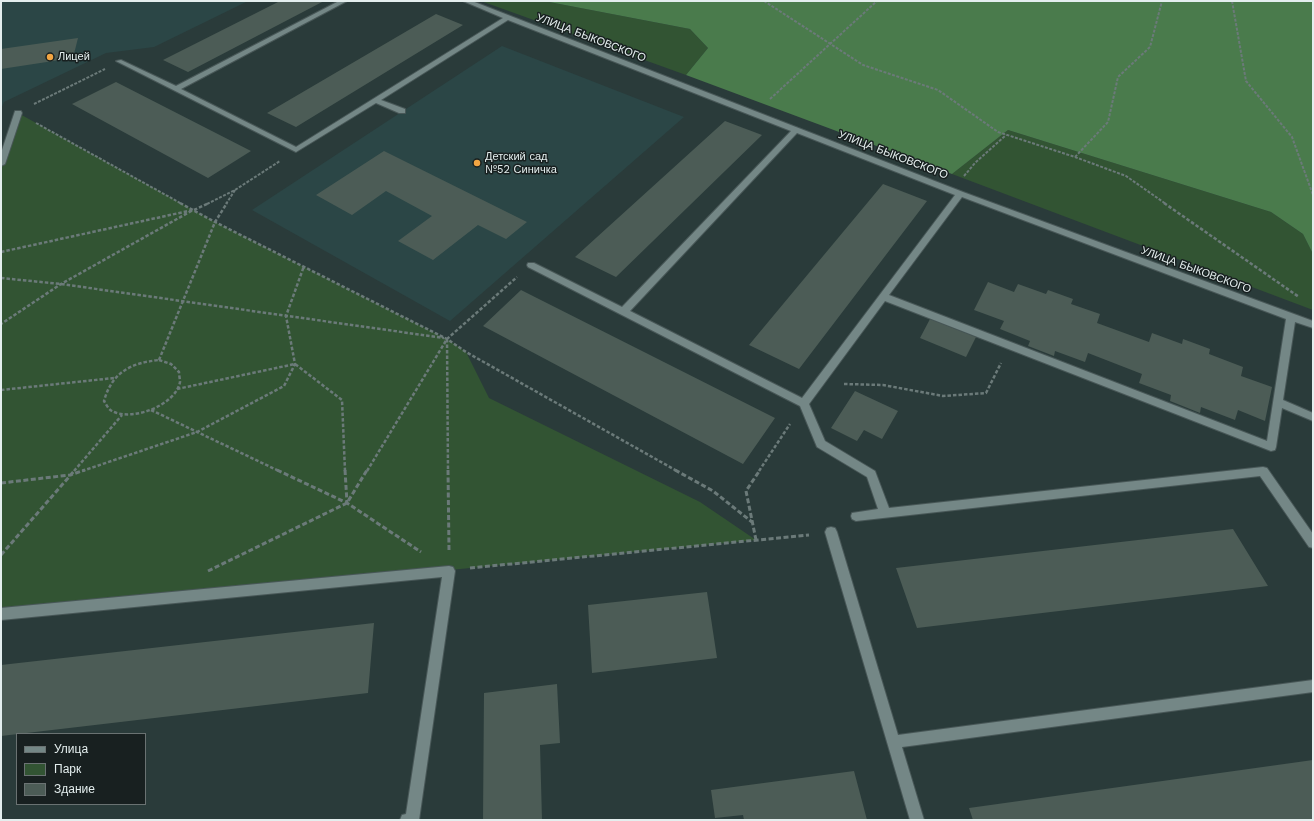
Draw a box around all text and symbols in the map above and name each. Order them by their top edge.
street label: УЛИЦА БЫКОВСКОГО [534,11,648,65]
place label: Лицей [58,50,90,64]
marker: Лицей [45,52,55,62]
street label: УЛИЦА БЫКОВСКОГО [836,128,950,182]
place label: Детский сад №52 Синичка [485,150,557,176]
marker: Детский сад №52 Синичка [472,158,482,168]
street label: УЛИЦА БЫКОВСКОГО [1139,244,1253,296]
legend [16,733,146,805]
text: Улица [54,742,88,756]
text: Парк [54,762,81,776]
text: Здание [54,782,95,796]

